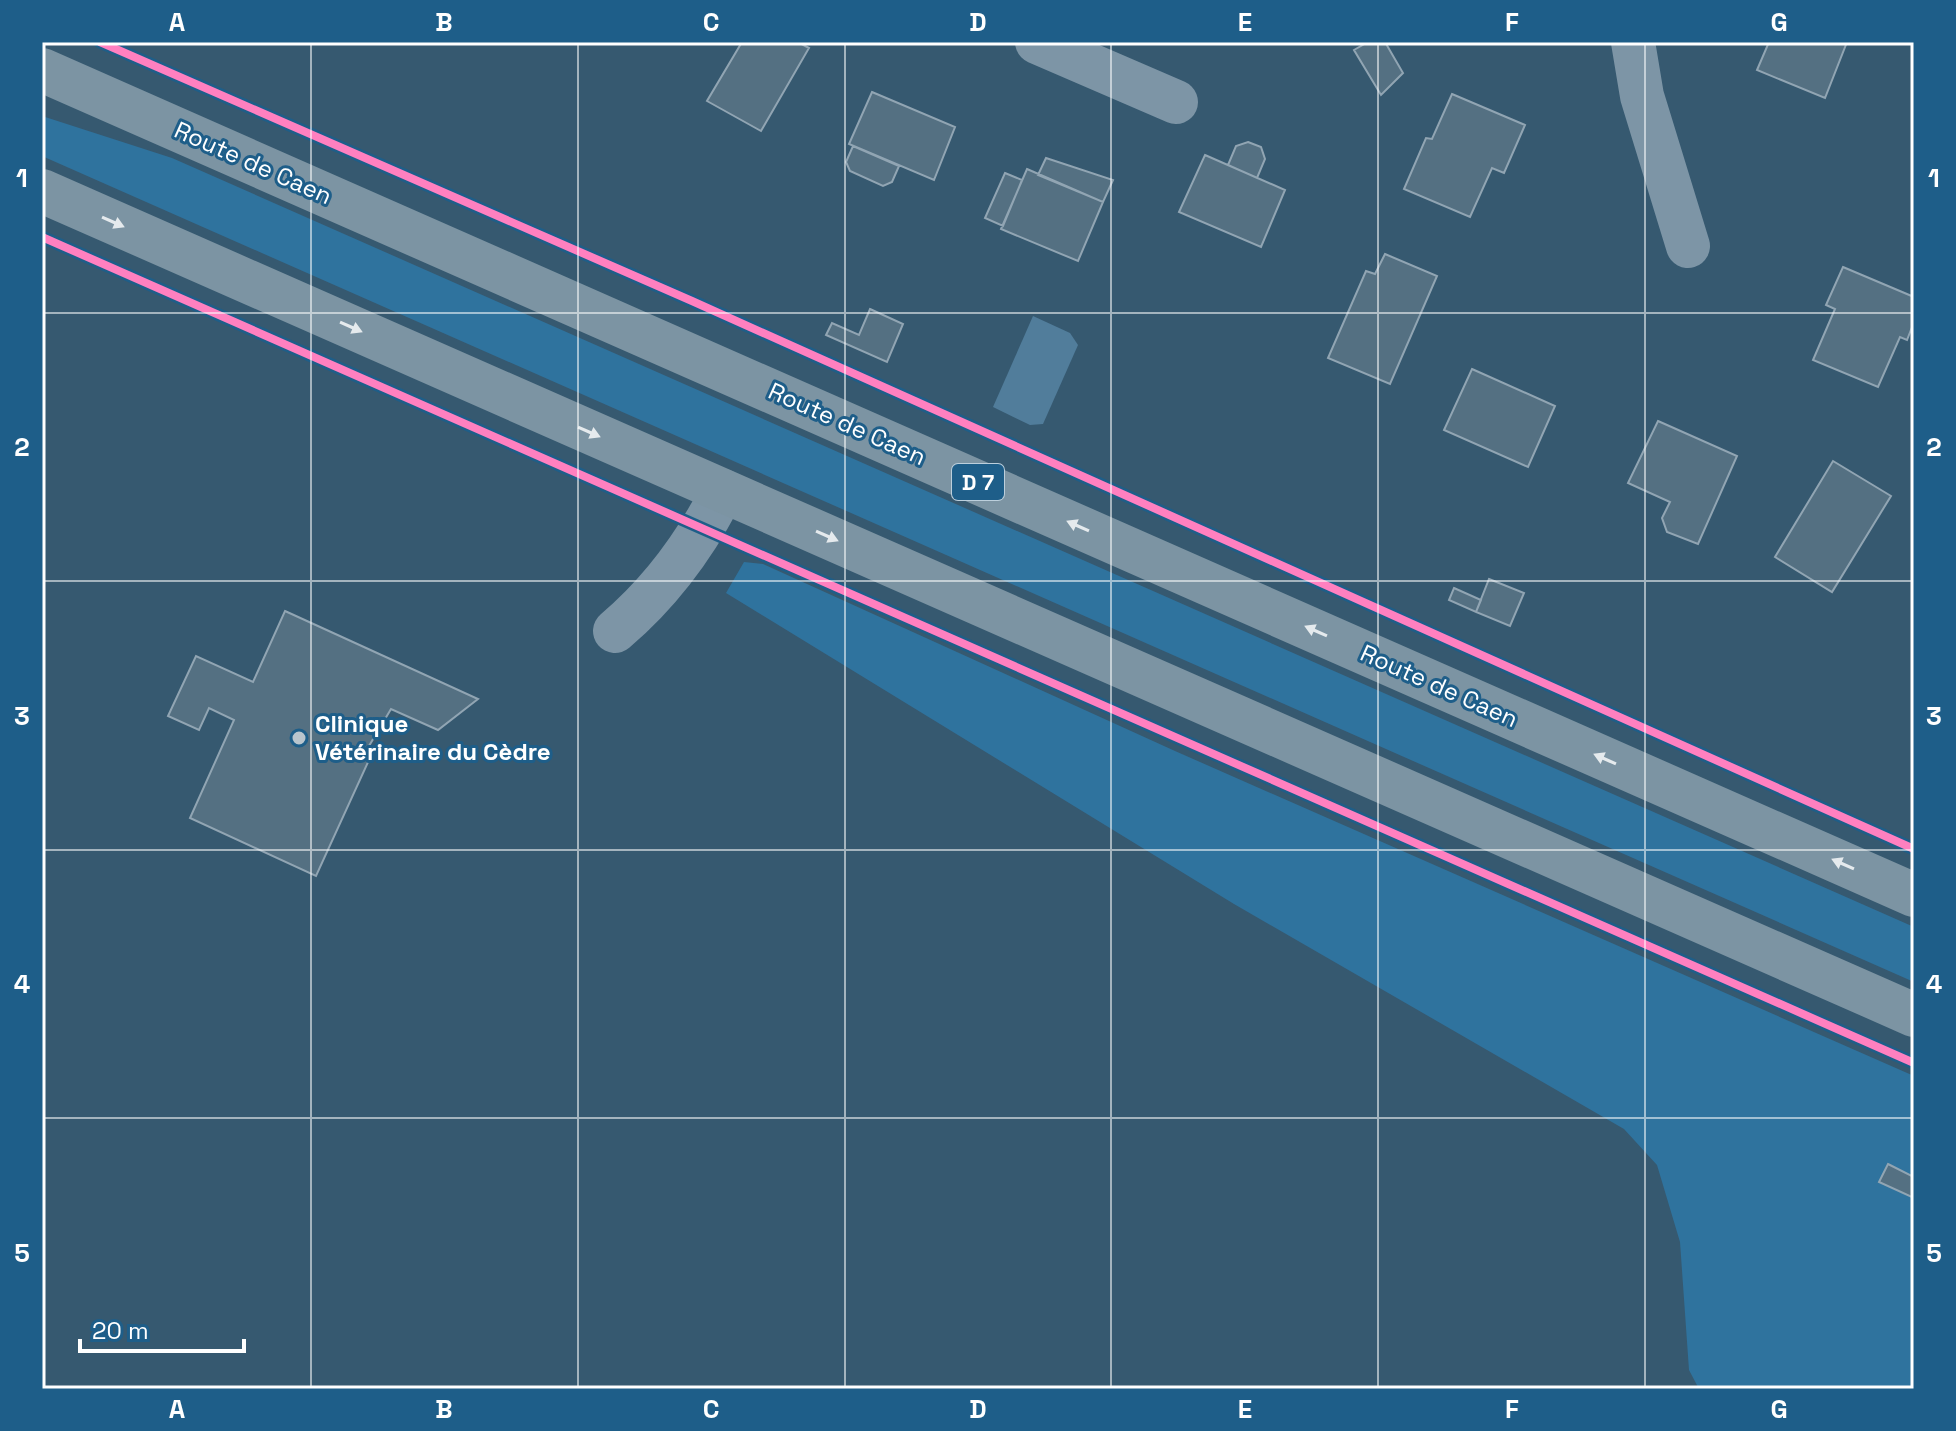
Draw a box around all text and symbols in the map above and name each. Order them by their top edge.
text: A [169,5,186,39]
text: B [435,5,453,39]
text: C [703,5,719,39]
text: D [969,5,987,39]
text: E [1238,5,1252,39]
text: F [1505,5,1519,39]
text: G [1770,5,1788,39]
street label: Route de Caen [170,114,337,211]
text: 1 [16,161,28,195]
text: 1 [1928,161,1940,195]
one-way arrow [102,216,125,229]
one-way arrow [340,320,363,334]
street label: Route de Caen [764,375,931,472]
one-way arrow [577,425,601,438]
text: 2 [14,430,30,464]
text: 2 [1926,430,1942,464]
road number: D 7 [952,464,1004,500]
one-way arrow [1066,519,1090,533]
one-way arrow [815,530,839,543]
one-way arrow [1304,624,1327,638]
street label: Route de Caen [1356,637,1523,734]
text: 3 [14,699,30,733]
text: 3 [1926,699,1942,733]
place label: Clinique Vétérinaire du Cèdre [315,708,551,767]
marker: Clinique Vétérinaire du Cèdre [290,729,308,747]
one-way arrow [1593,752,1617,765]
one-way arrow [1831,857,1854,870]
text: 4 [14,967,30,1001]
text: 4 [1926,967,1942,1001]
text: 5 [14,1236,30,1270]
text: 5 [1926,1236,1942,1270]
scale bar [80,1303,244,1353]
text: 20 m [92,1315,149,1346]
text: A [169,1392,186,1426]
text: B [435,1392,453,1426]
text: C [703,1392,719,1426]
text: D [969,1392,987,1426]
text: E [1238,1392,1252,1426]
text: F [1505,1392,1519,1426]
text: G [1770,1392,1788,1426]

